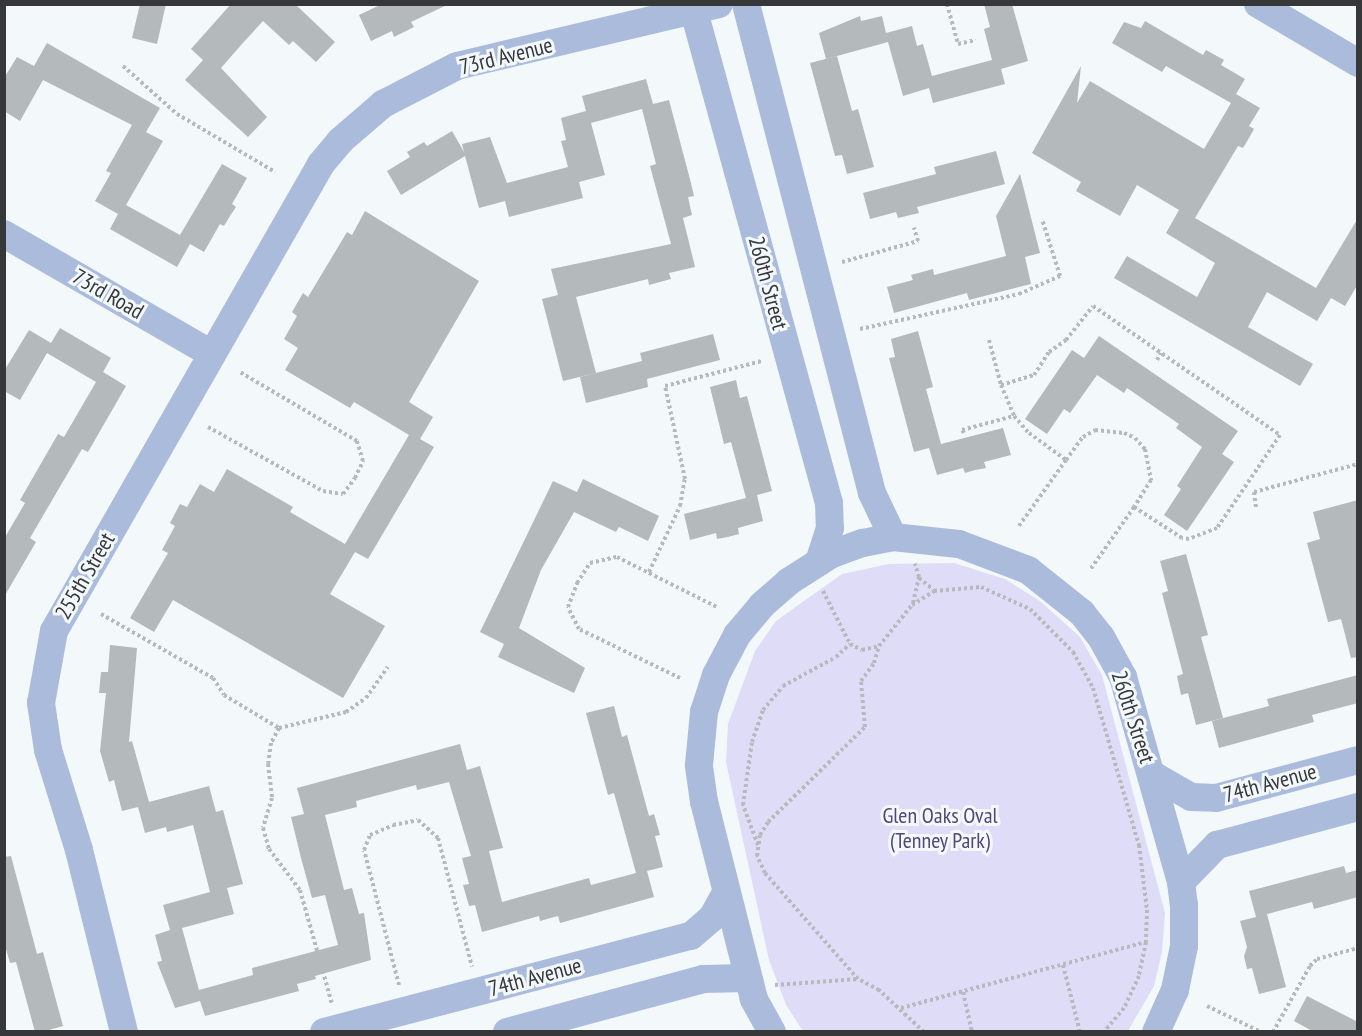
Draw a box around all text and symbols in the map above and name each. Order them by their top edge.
street label: 73rd Avenue [456,32,556,80]
street label: 260th Street [743,233,793,333]
street label: 73rd Road [68,263,148,325]
street label: 255th Street [50,528,120,624]
street label: 260th Street [1106,667,1160,767]
street label: 74th Avenue [1220,758,1320,808]
park label: Glen Oaks Oval (Tenney Park) [882,802,998,854]
street label: 74th Avenue [485,952,585,1002]

